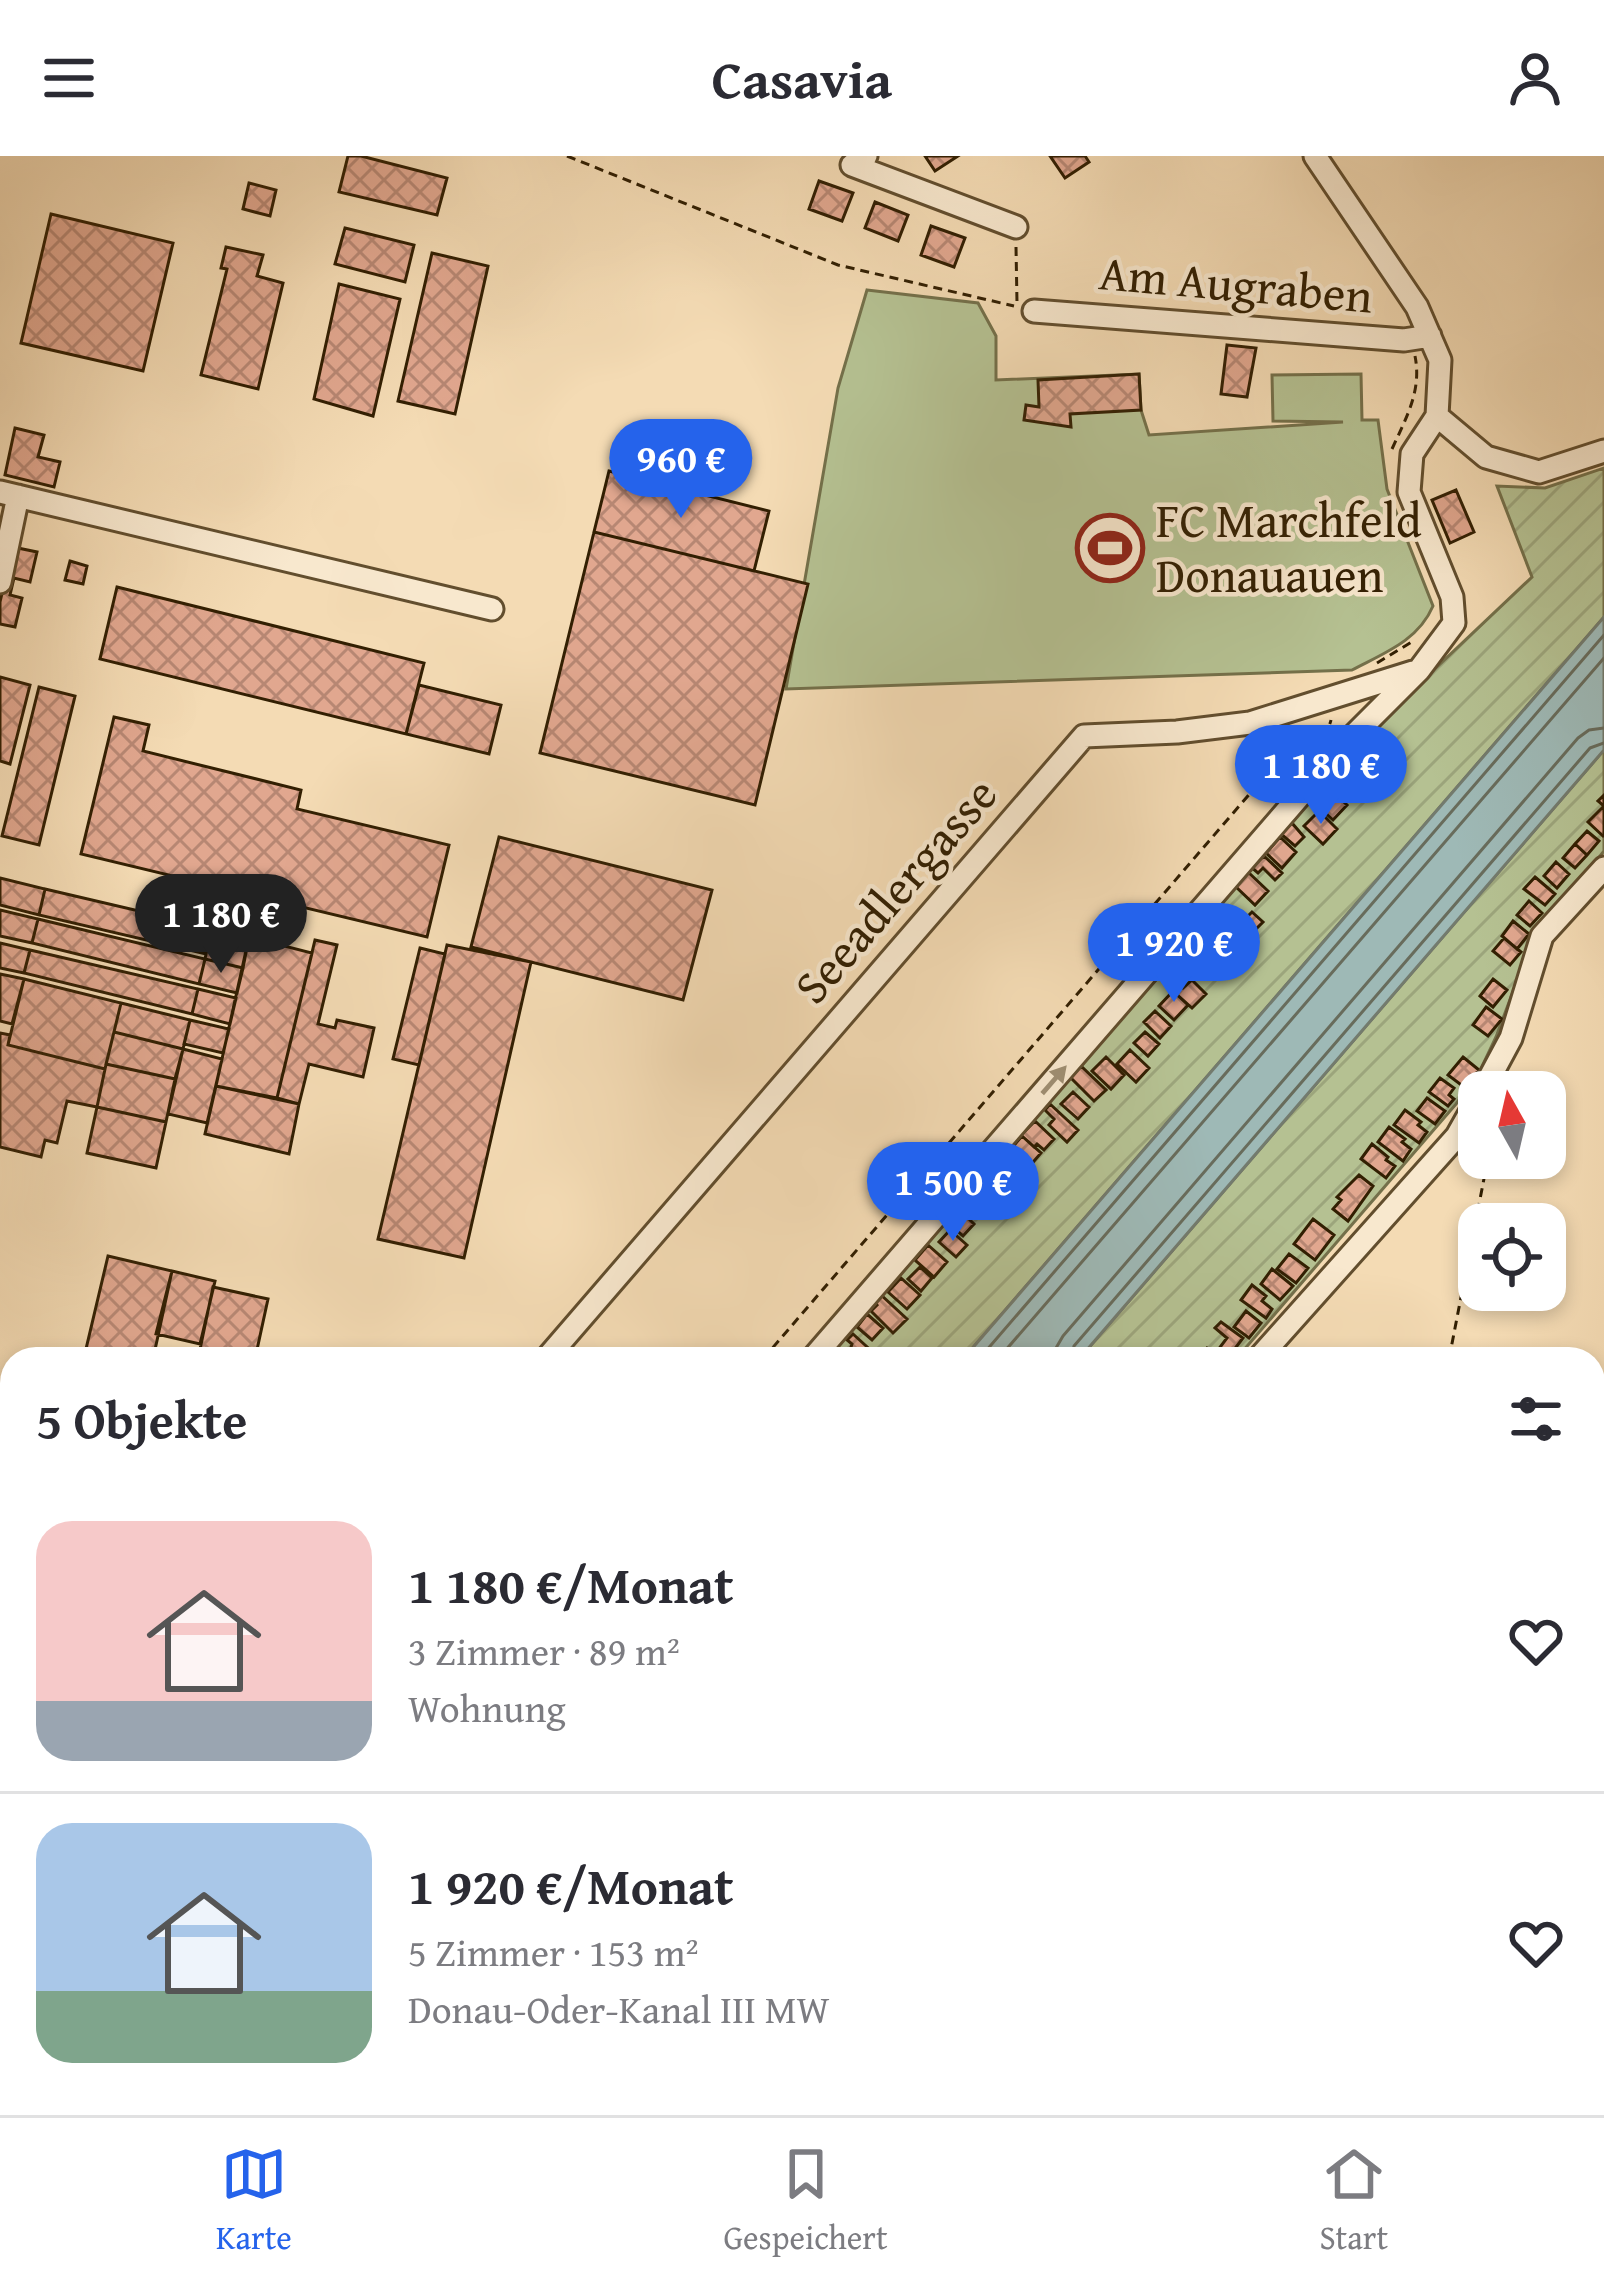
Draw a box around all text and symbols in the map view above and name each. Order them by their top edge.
text: Casavia [712,39,892,118]
icon: menu [36,45,102,111]
icon: person [1502,45,1568,111]
street label: Am Augraben [1096,236,1376,331]
pin: 960 € [597,419,765,521]
text: 960 € [636,429,726,486]
place label: FC Marchfeld Donauauen [1156,484,1422,610]
sports icon: FC Marchfeld Donauauen [1075,513,1145,583]
pin: 1 180 € [1210,725,1432,827]
text: 1 180 € [1262,735,1380,792]
street label: Seeadlergasse [776,761,1013,1019]
pin: 1 180 € [110,874,332,976]
text: 1 180 € [162,884,280,941]
pin: 1 920 € [1063,903,1285,1005]
text: 1 920 € [1115,913,1233,970]
one-way arrow [1040,1065,1066,1095]
north arrow [1458,1071,1566,1179]
map controls [1458,1071,1566,1311]
pin: 1 500 € [842,1142,1064,1244]
text: 1 500 € [894,1152,1012,1209]
button: locate [1458,1203,1566,1311]
text: 5 Objekte [36,1382,247,1457]
icon: filters [1503,1386,1569,1452]
text: 1 180 €/Monat [408,1547,734,1622]
icon: home [132,1569,276,1713]
icon: heart [1503,1608,1569,1674]
text: 3 Zimmer · 89 m² [408,1622,680,1679]
text: Wohnung [408,1679,566,1736]
text: 1 920 €/Monat [408,1848,734,1923]
icon: home [132,1871,276,2015]
icon: heart [1503,1910,1569,1976]
text: 5 Zimmer · 153 m² [408,1923,699,1980]
text: Donau-Oder-Kanal III MW [408,1980,830,2037]
tab: Karte [216,2141,292,2261]
tab: Gespeichert [724,2141,888,2261]
tab: Start [1319,2141,1388,2261]

